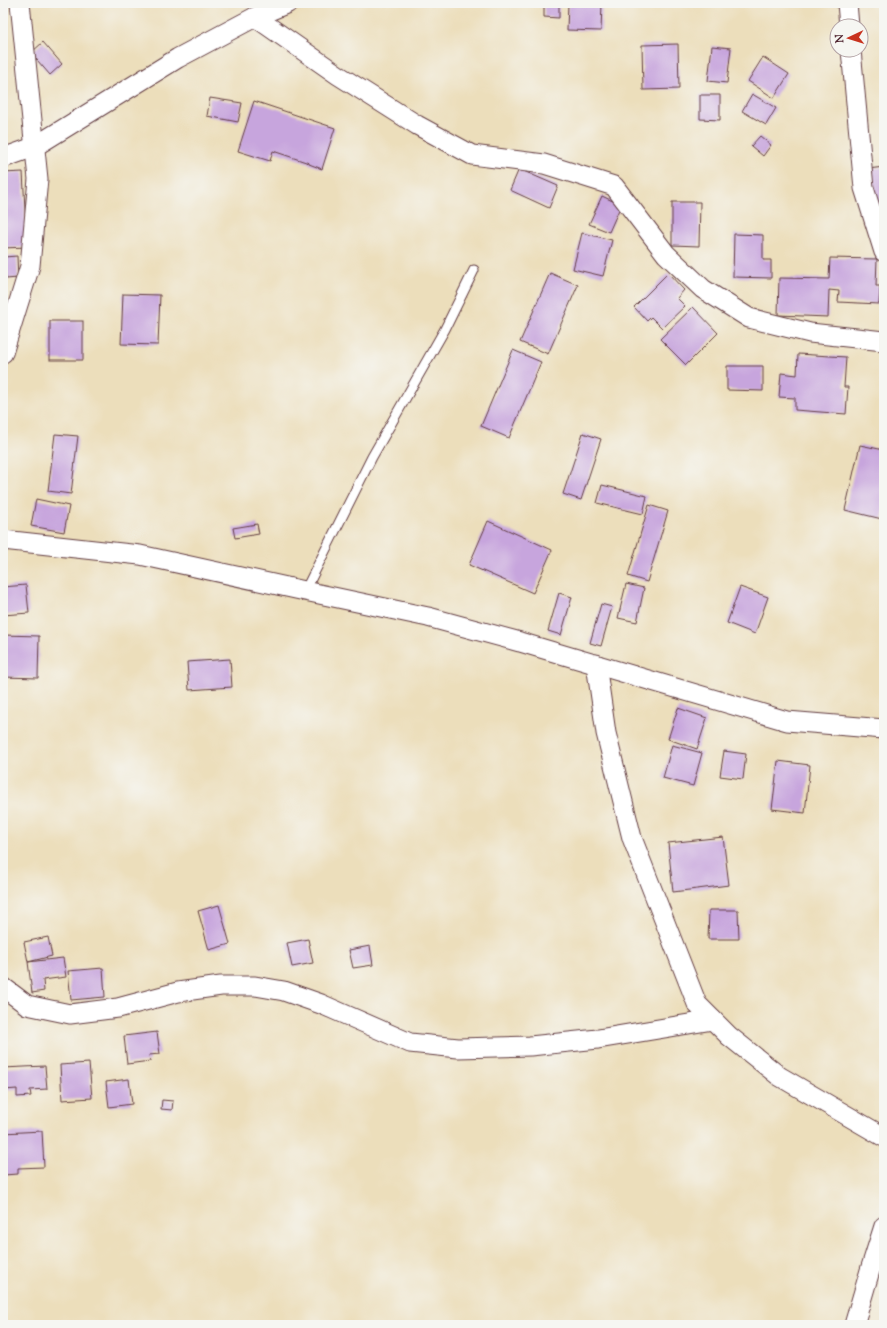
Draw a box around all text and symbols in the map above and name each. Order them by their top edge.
north arrow [829,18,869,58]
text: N [832,33,848,45]

